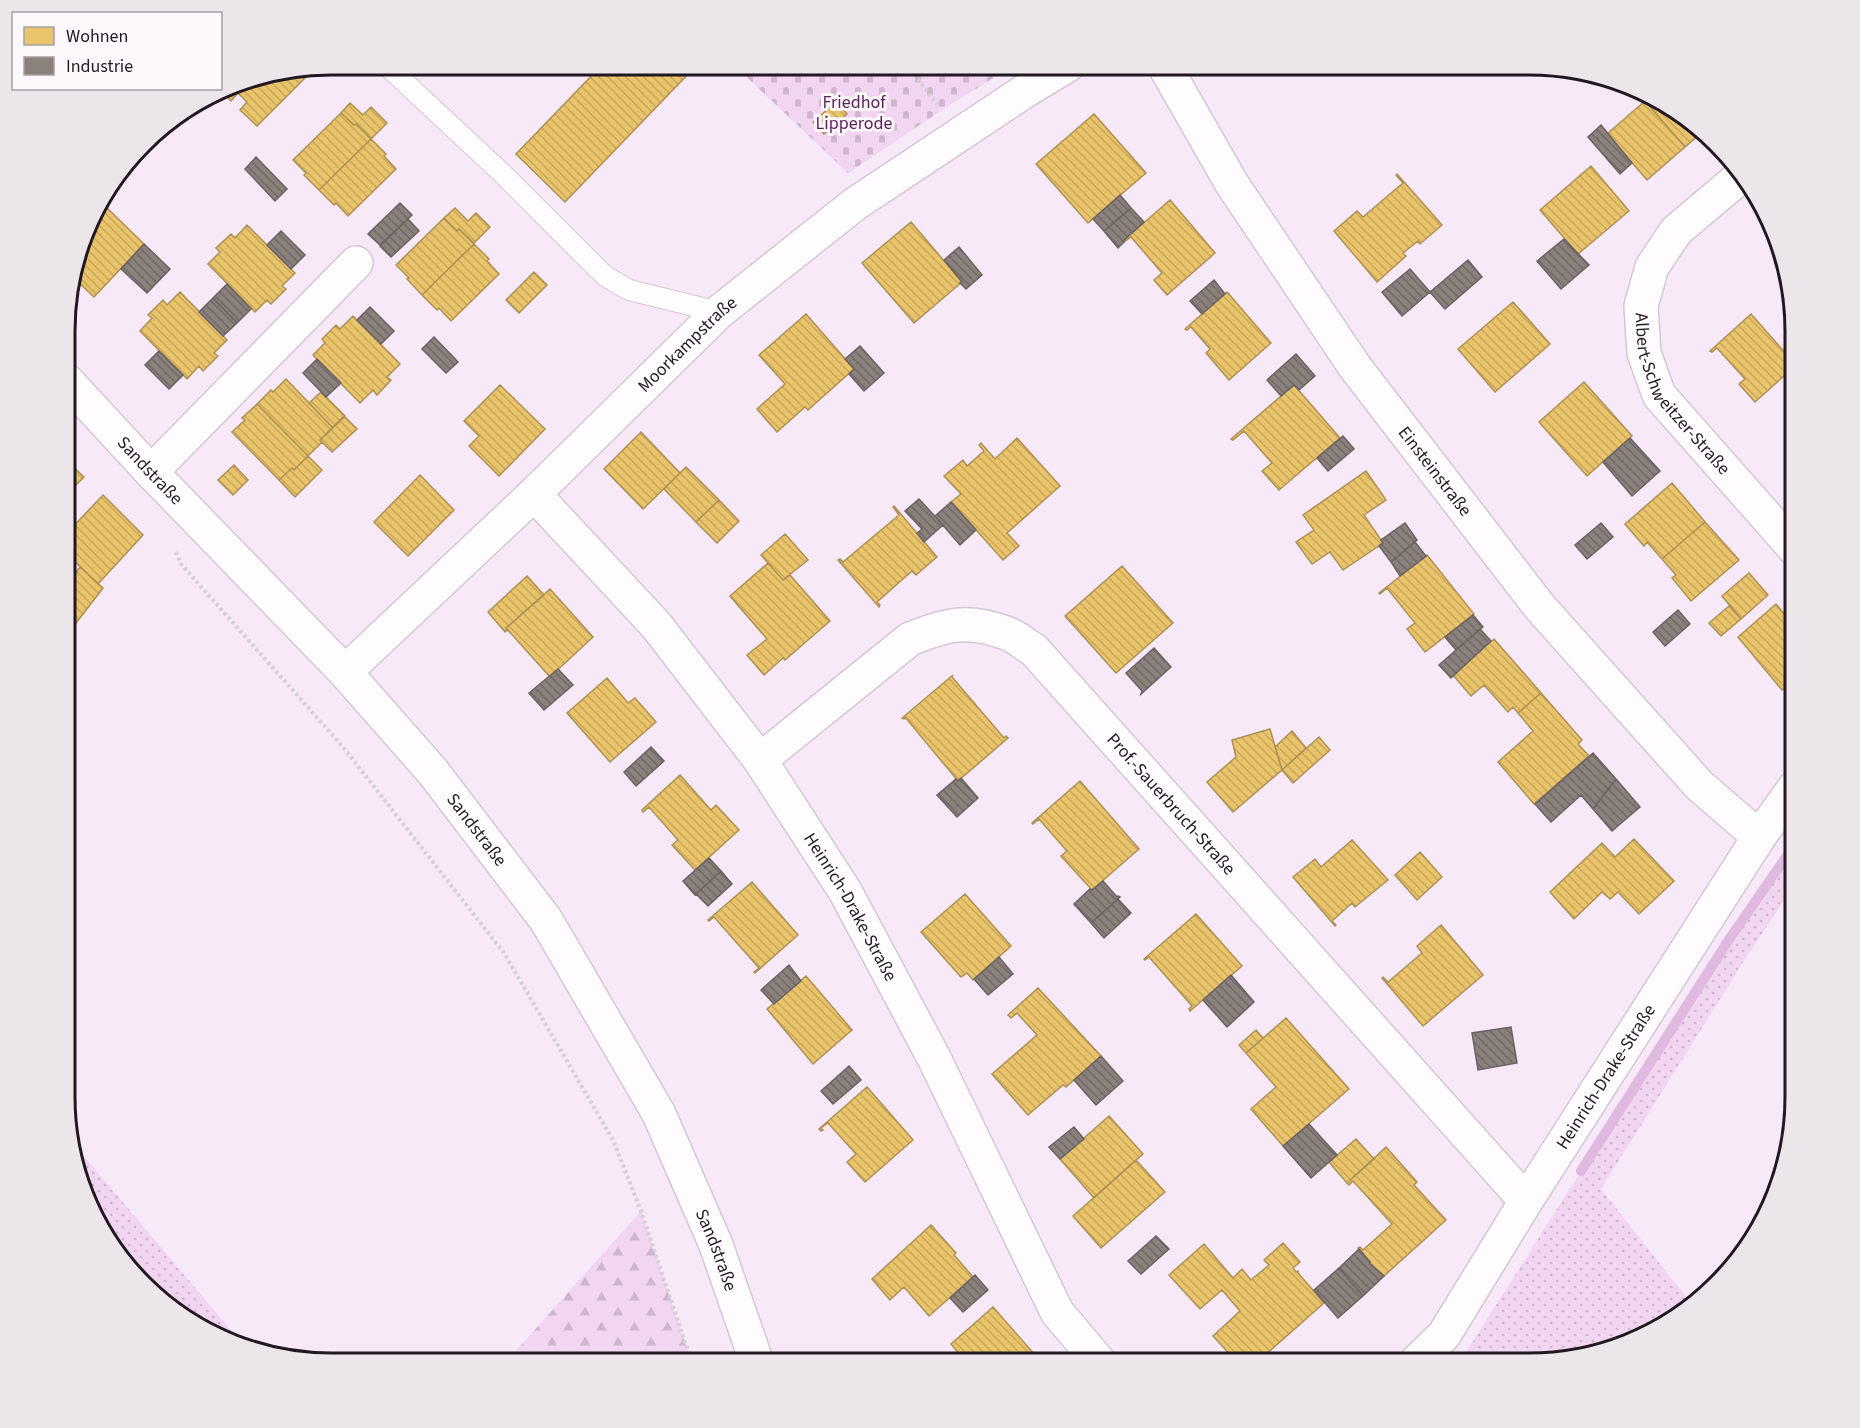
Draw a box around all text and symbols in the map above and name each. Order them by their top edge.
legend [12,12,222,90]
text: Wohnen [66,24,128,49]
text: Industrie [66,54,133,79]
park label: Friedhof Lipperode [816,90,892,136]
street label: Moorkampstraße [632,291,742,398]
street label: Albert-Schweitzer-Straße [1628,312,1736,481]
street label: Einsteinstraße [1392,421,1478,522]
street label: Sandstraße [111,431,188,511]
street label: Prof.-Sauerbruch-Straße [1101,728,1241,881]
street label: Sandstraße [440,788,513,872]
street label: Heinrich-Drake-Straße [797,828,903,986]
street label: Heinrich-Drake-Straße [1550,1000,1662,1154]
street label: Sandstraße [689,1205,743,1294]

